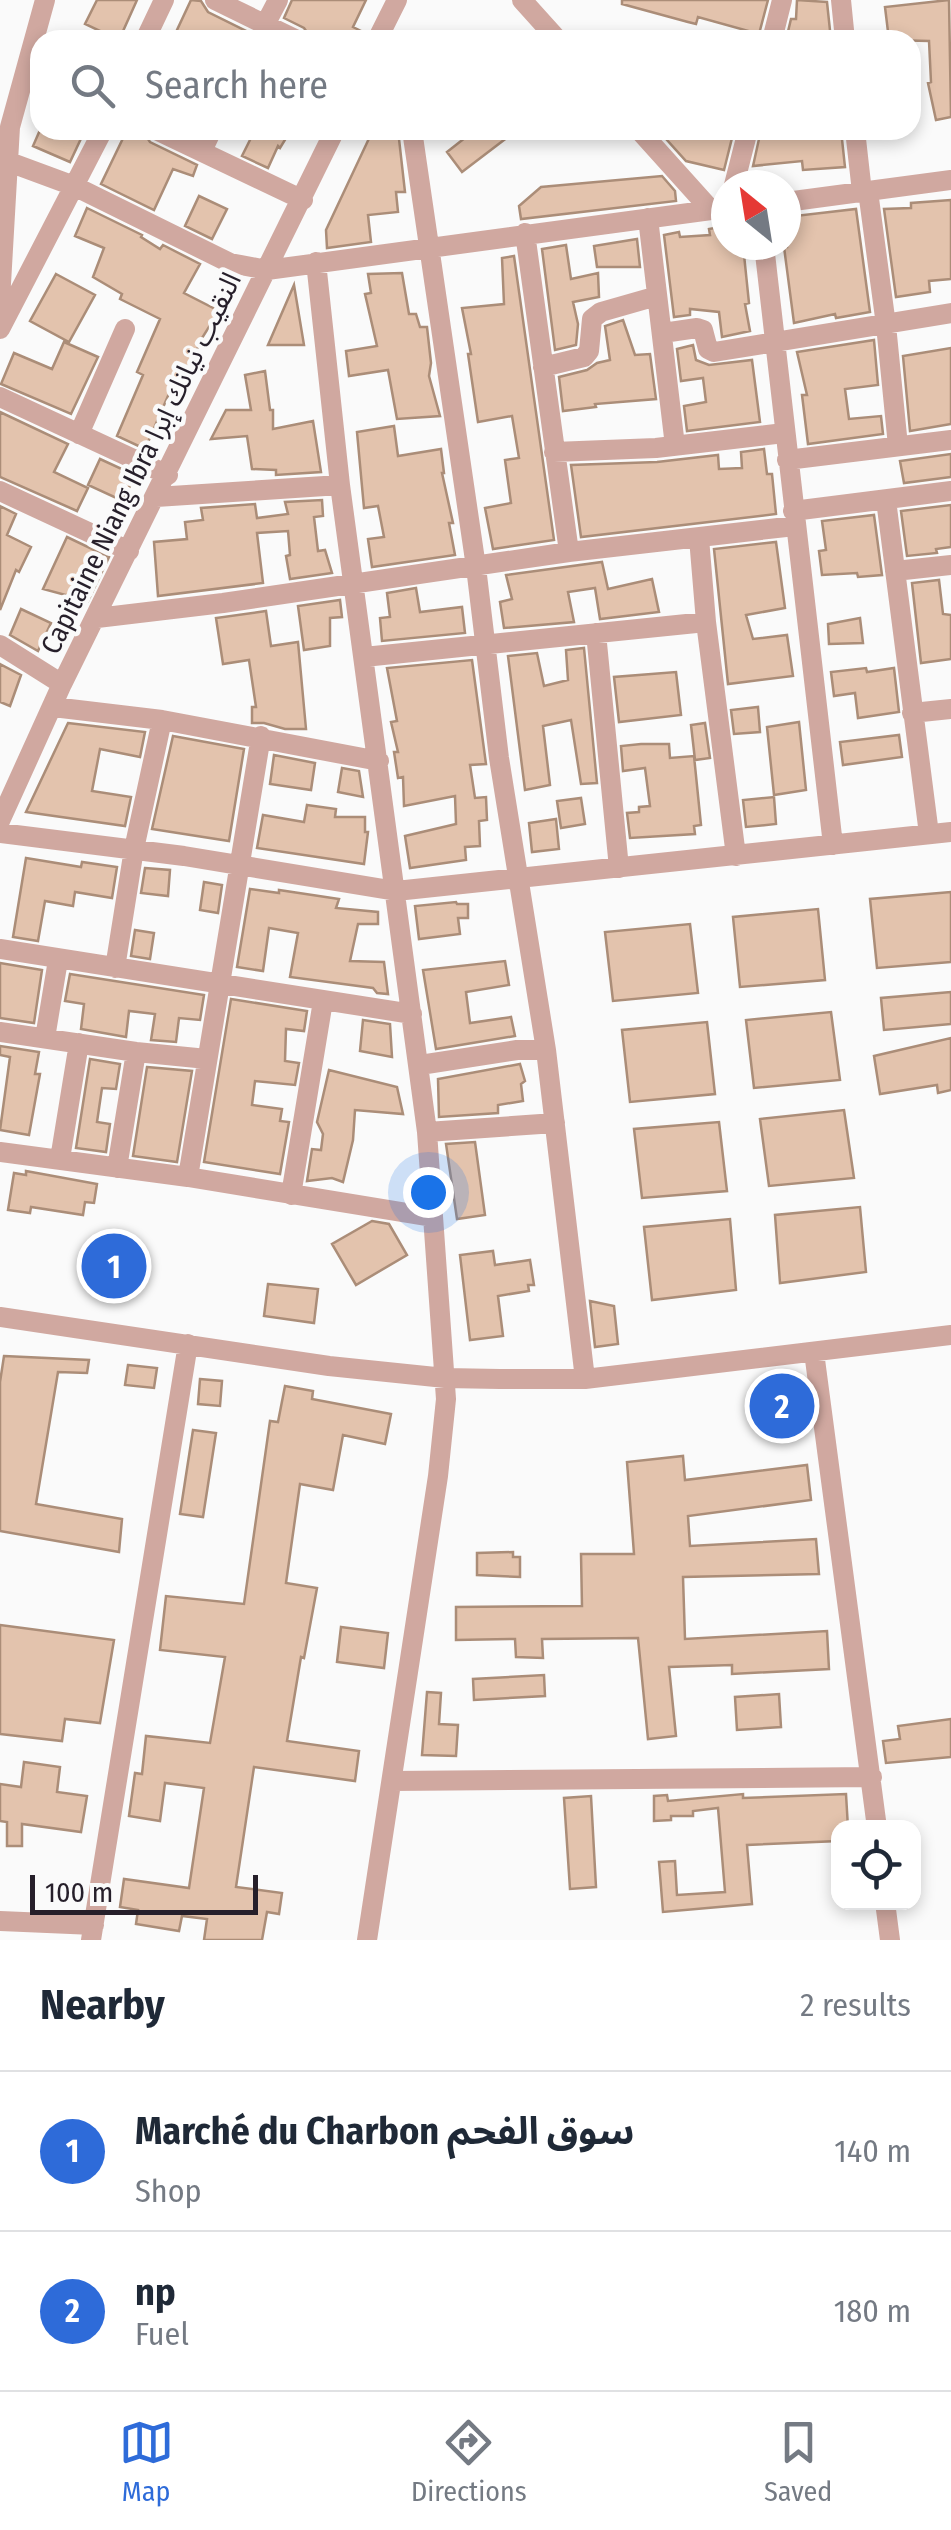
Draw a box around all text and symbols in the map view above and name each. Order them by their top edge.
search box [30,30,921,140]
icon: search [65,58,120,113]
text: Search here [145,62,328,108]
north arrow [711,170,801,260]
street label: Capitaine Niang Ibra النقيب نيانك إبرا [34,267,250,660]
your location [403,1167,454,1218]
pin: 1 [82,1228,146,1304]
pin: 2 [750,1368,814,1444]
map controls [831,1820,921,1910]
button: locate [831,1820,921,1910]
scale bar [30,1870,258,1914]
text: 100 m [45,1876,113,1909]
text: Nearby [40,1980,165,2030]
text: 2 results [800,1986,911,2024]
text: Marché du Charbon سوق الفحم [135,2108,634,2154]
text: 1 [66,2132,79,2170]
text: 140 m [834,2132,911,2170]
text: Shop [135,2172,202,2210]
text: np [135,2269,176,2315]
text: 2 [65,2292,80,2330]
text: 180 m [834,2292,911,2330]
text: Fuel [135,2315,189,2353]
tab: Map [119,2415,174,2508]
tab: Directions [411,2415,527,2508]
tab: Saved [764,2415,832,2508]

